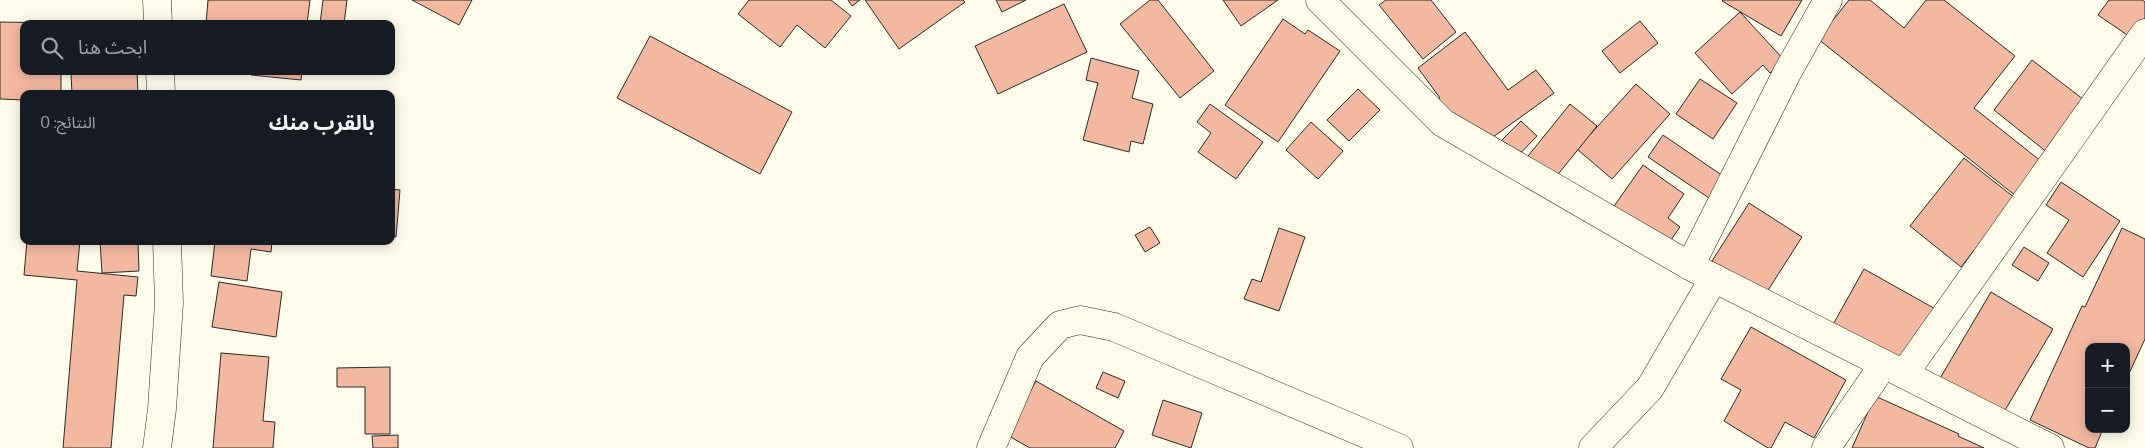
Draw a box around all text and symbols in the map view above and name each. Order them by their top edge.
search box [20,20,395,75]
icon: search [38,34,66,62]
text: ابحث هنا [78,36,147,59]
text: بالقرب منك [269,110,375,136]
text: النتائج: 0 [40,113,96,132]
map controls [2085,343,2130,433]
button: + [2085,343,2130,388]
button: − [2085,388,2130,433]

